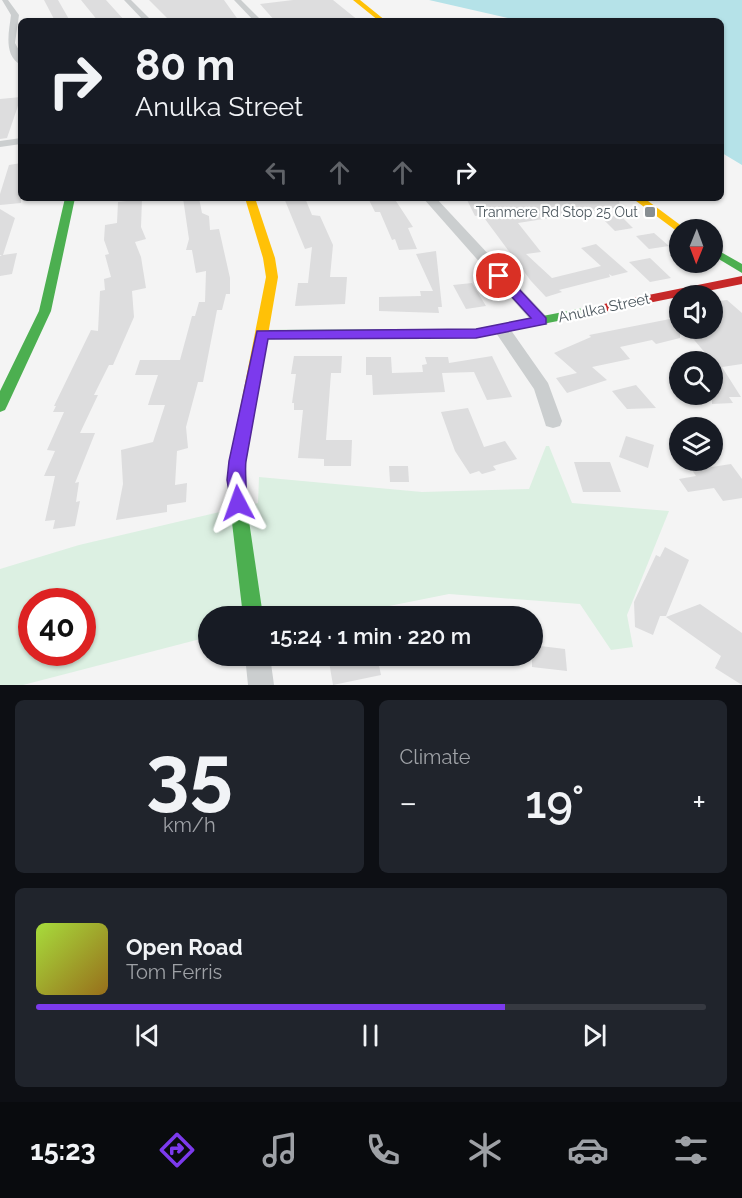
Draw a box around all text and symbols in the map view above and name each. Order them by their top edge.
text: 80 m [135,41,235,90]
icon: right [36,42,114,120]
text: Anulka Street [135,91,303,122]
icon: left [260,156,293,189]
icon: ahead [323,156,356,189]
icon: ahead [386,156,419,189]
icon: right [449,156,482,189]
place label: Tranmere Rd Stop 25 Out [476,204,638,220]
marker: Tranmere Rd Stop 25 Out [643,205,657,219]
north arrow [669,219,723,273]
map controls [669,219,723,471]
pin [473,250,524,301]
icon: arrive [482,259,515,292]
button: sound [669,285,723,339]
street label: Anulka Street [556,289,652,327]
button: search [669,351,723,405]
button: layers [669,417,723,471]
position arrow [206,471,270,535]
speed limit sign: 40 [18,588,96,666]
text: 15:24 · 1 min · 220 m [270,623,471,649]
text: 35 [146,728,233,819]
text: Climate [400,745,471,769]
text: 19° [525,776,584,829]
text: − [400,783,417,822]
text: + [692,783,706,822]
text: km/h [163,813,216,837]
text: Open Road [126,934,243,960]
text: Tom Ferris [126,960,222,984]
icon: previous [131,1019,164,1052]
icon: pause [354,1019,387,1052]
icon: next [578,1019,611,1052]
icon: directions [156,1129,198,1171]
icon: music [259,1129,301,1171]
icon: phone [362,1129,404,1171]
icon: climate [464,1129,506,1171]
icon: car [567,1129,609,1171]
icon: filters [670,1129,712,1171]
text: 15:23 [30,1135,96,1166]

